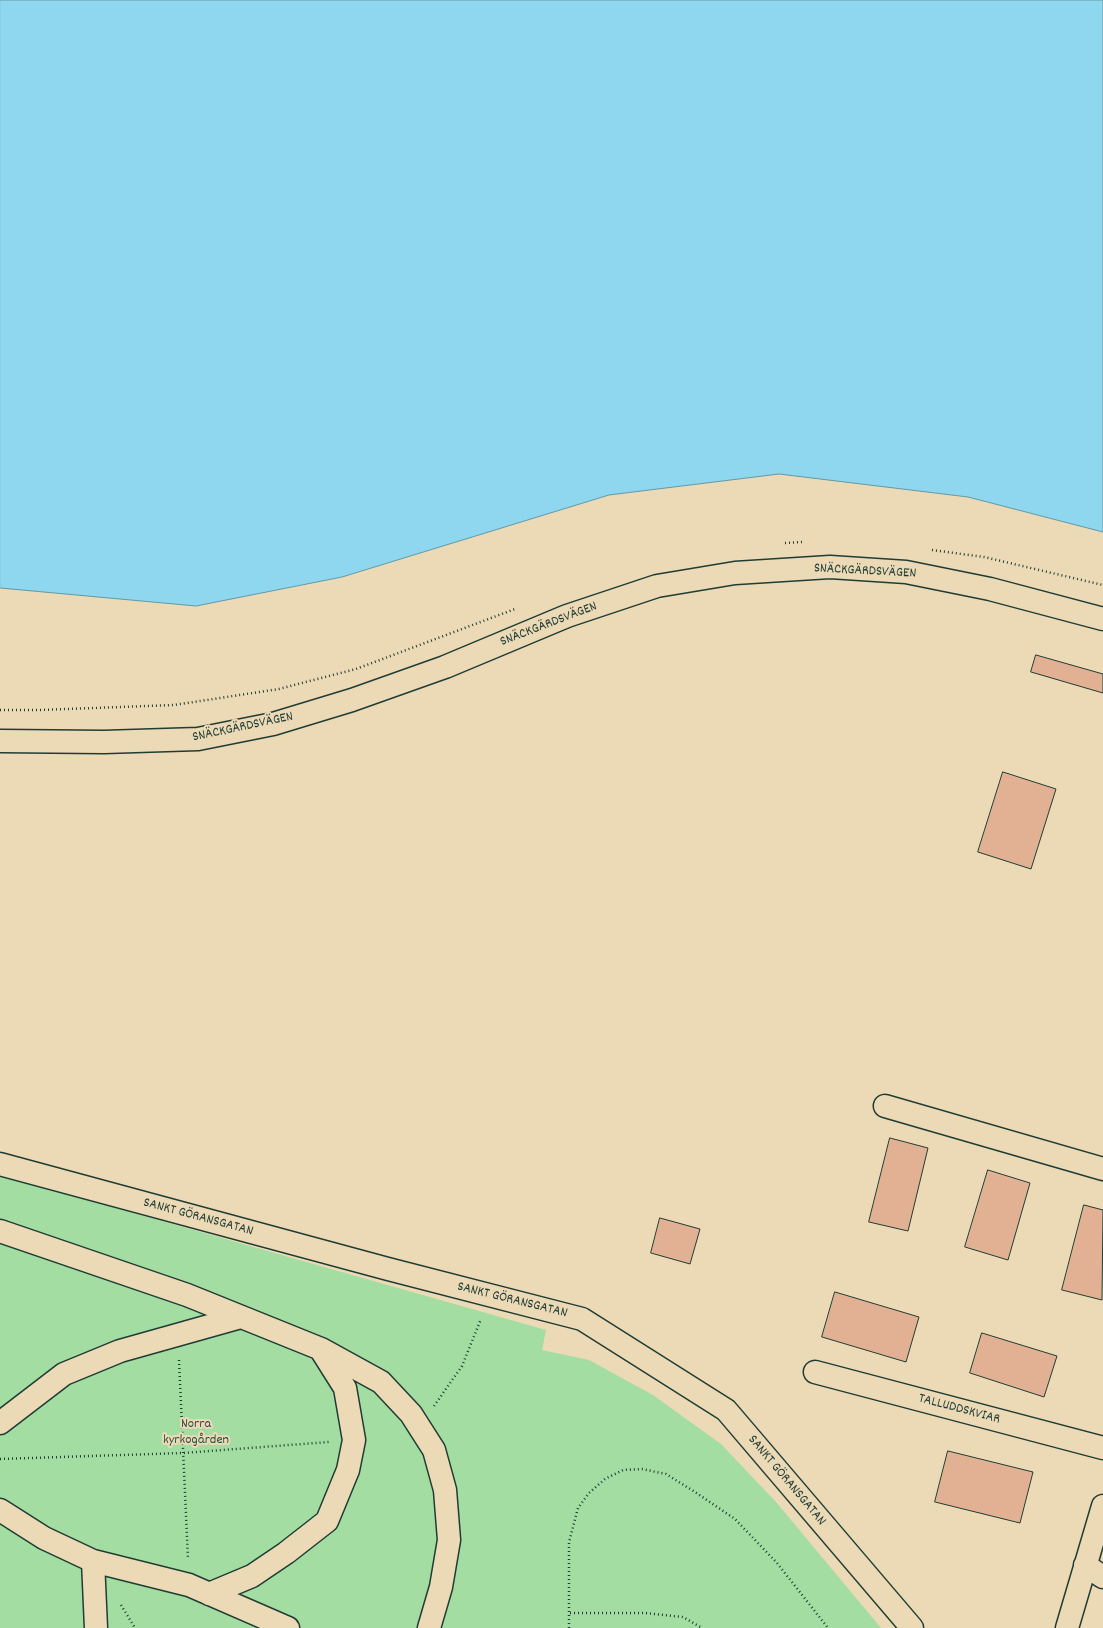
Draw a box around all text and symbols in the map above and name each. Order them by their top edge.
street label: SNÄCKGÄRDSVÄGEN [813,561,917,583]
street label: SNÄCKGÄRDSVÄGEN [498,599,600,651]
street label: SNÄCKGÄRDSVÄGEN [191,709,295,747]
street label: SANKT GÖRANSGATAN [141,1195,255,1241]
street label: SANKT GÖRANSGATAN [455,1279,569,1323]
street label: TALLUDDSKVIAR [916,1391,1002,1429]
park label: Norra kyrkogården [163,1417,229,1450]
street label: SANKT GÖRANSGATAN [743,1432,829,1530]

